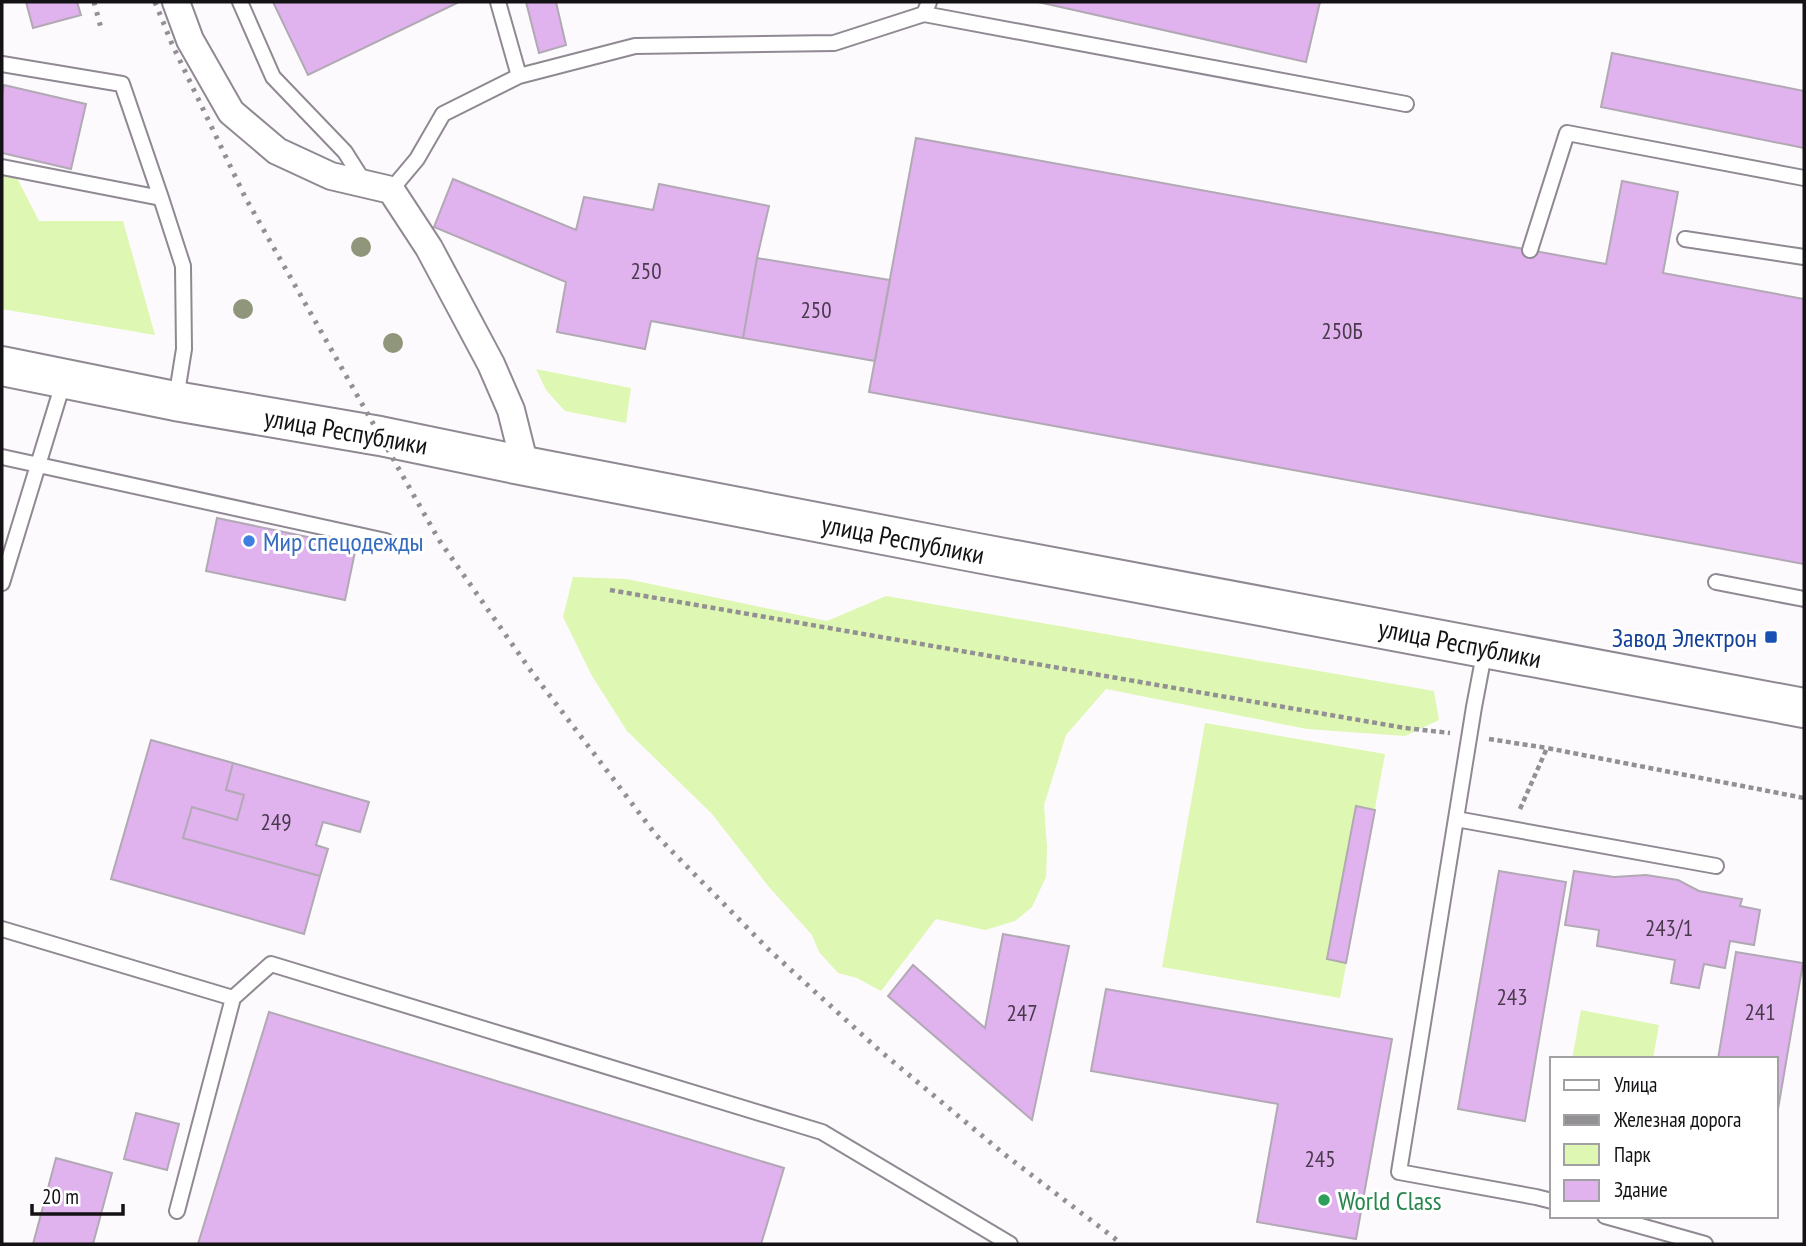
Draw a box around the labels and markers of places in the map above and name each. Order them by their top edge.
place label: Мир спецодежды [263,525,424,558]
marker: Мир спецодежды [241,533,257,549]
place label: Завод Электрон [1612,621,1757,654]
marker: Завод Электрон [1763,629,1779,645]
place label: World Class [1338,1184,1442,1217]
marker: World Class [1316,1192,1332,1208]

